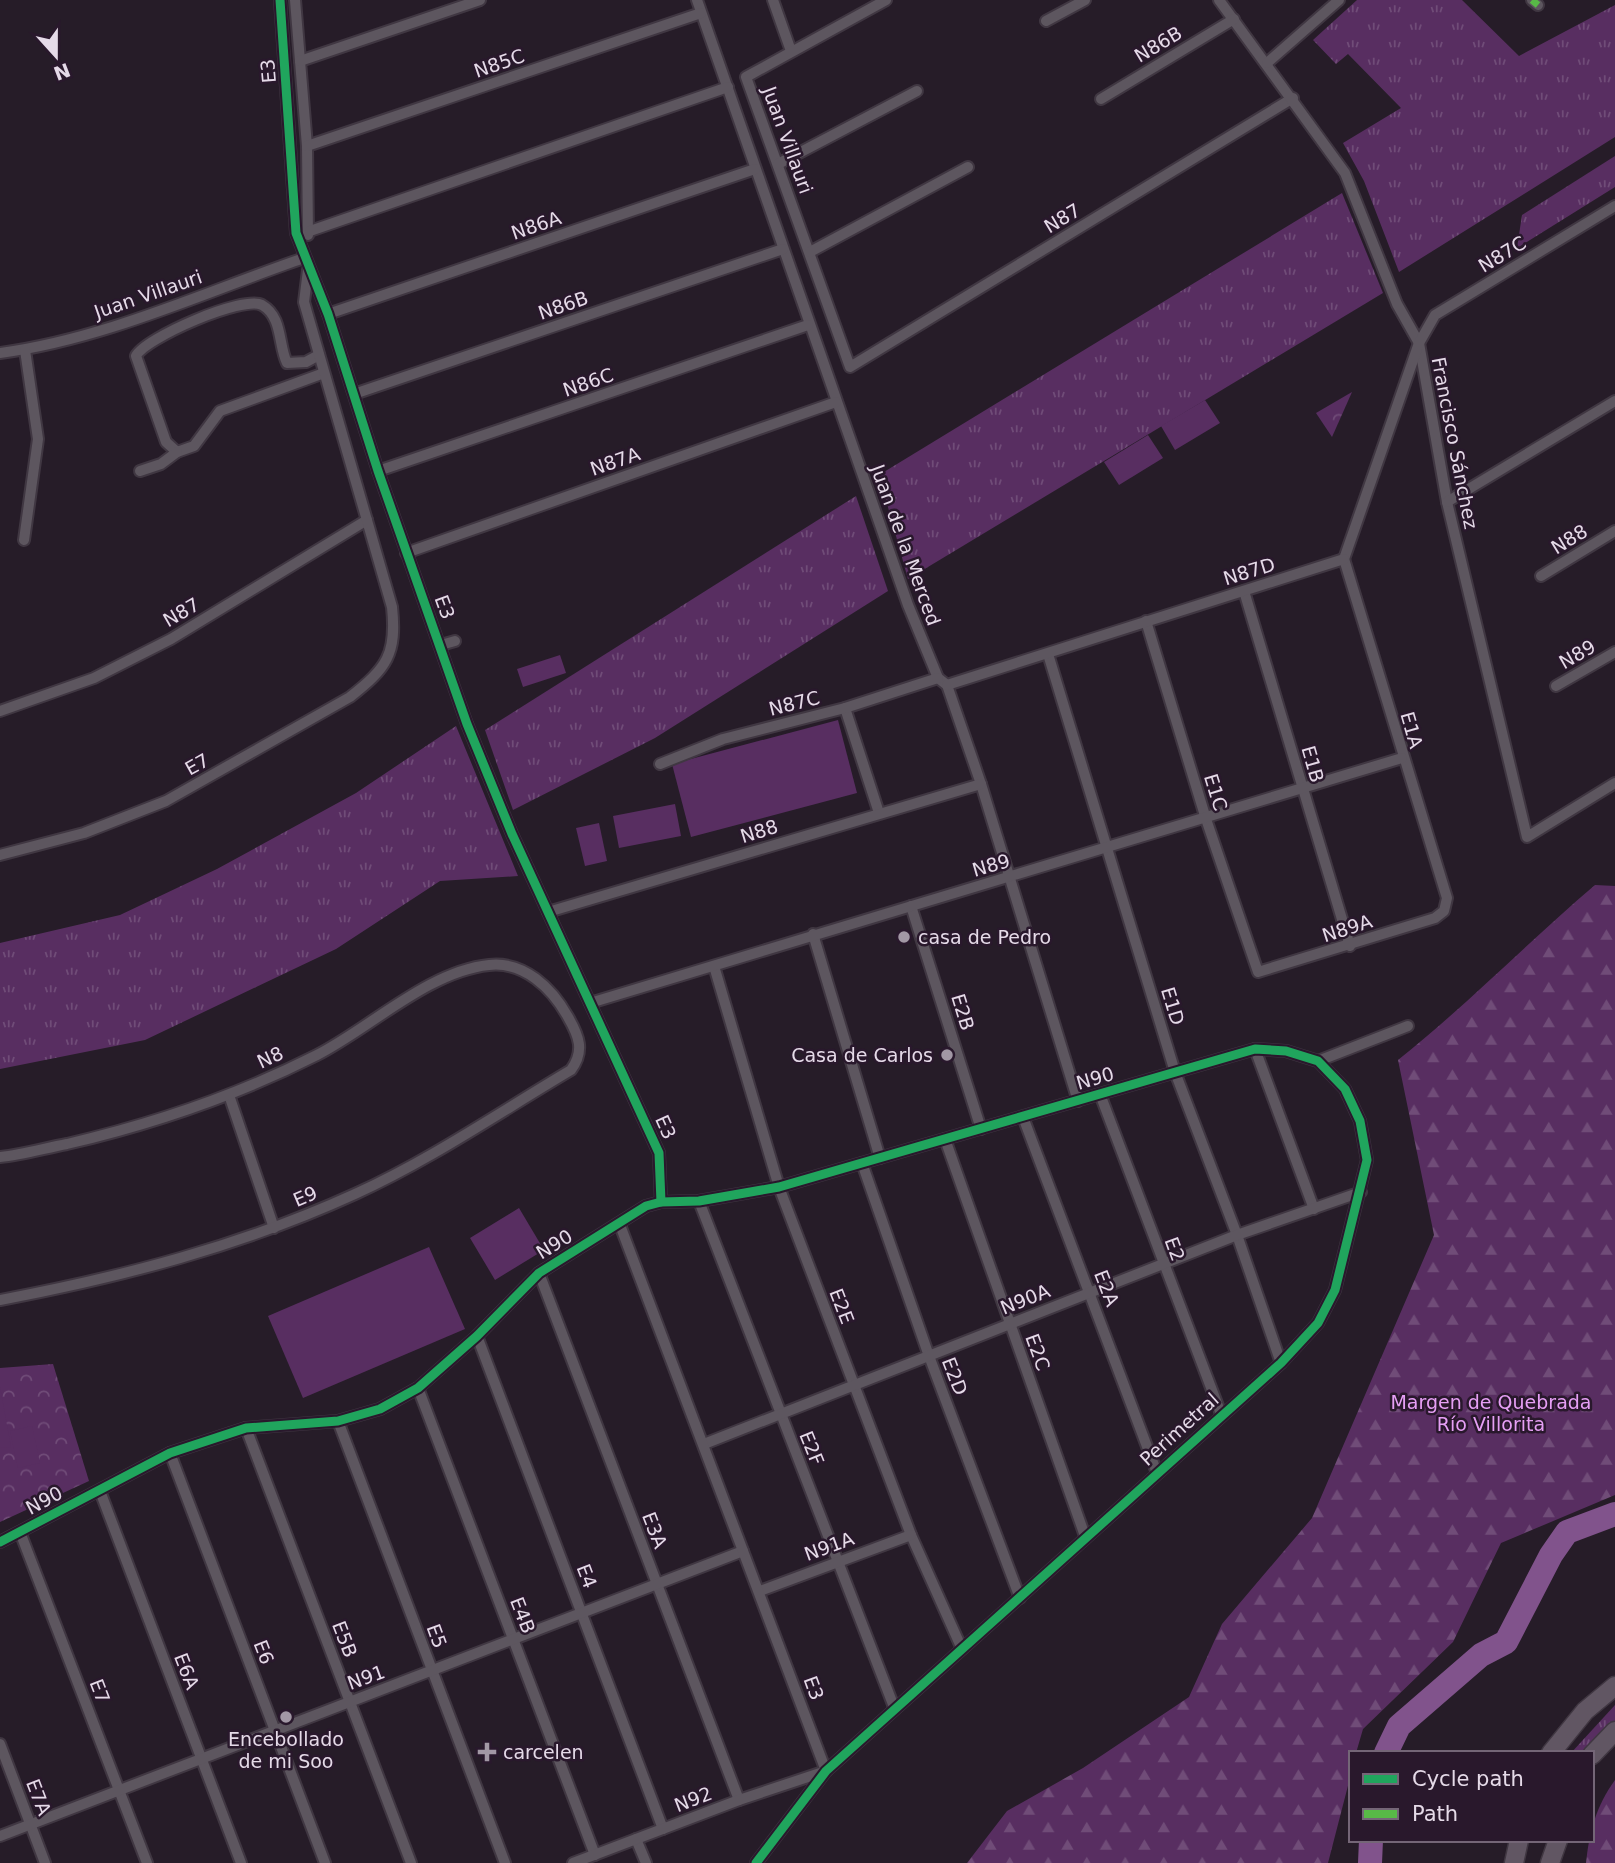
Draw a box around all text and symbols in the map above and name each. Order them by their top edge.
north arrow [21,21,91,91]
street label: N86B [1130,21,1186,67]
street label: N85C [471,44,527,82]
street label: E3 [256,58,280,84]
text: N [51,59,73,85]
street label: Juan Villauri [758,82,818,197]
street label: N87 [1040,199,1084,237]
street label: N86A [508,206,564,244]
street label: N87C [1474,231,1530,277]
street label: Juan Villauri [90,265,205,323]
street label: N86B [535,286,591,324]
street label: Francisco Sánchez [1428,355,1482,531]
street label: N86C [560,363,616,401]
street label: N87A [587,442,643,480]
street label: Juan de la Merced [866,461,945,629]
street label: N88 [1547,520,1591,558]
street label: N87D [1220,553,1278,589]
street label: E3 [431,592,459,622]
street label: N87 [159,593,203,631]
street label: N89 [1555,635,1599,673]
street label: N87C [766,686,822,720]
street label: E1A [1396,709,1428,751]
street label: E1B [1297,743,1329,785]
street label: E7 [181,749,213,779]
street label: E1C [1200,771,1232,813]
street label: N88 [737,815,781,847]
street label: N89 [970,849,1012,881]
street label: N89A [1319,910,1375,946]
place label: casa de Pedro [918,926,1051,948]
marker: casa de Pedro [896,929,912,945]
street label: E1D [1157,984,1189,1028]
street label: E2B [947,991,979,1033]
street label: N8 [253,1041,287,1073]
place label: Casa de Carlos [791,1044,933,1066]
marker: Casa de Carlos [939,1047,955,1063]
street label: N90 [1074,1062,1116,1094]
street label: E3 [651,1112,681,1142]
street label: E9 [290,1181,320,1211]
street label: N90 [532,1225,576,1263]
street label: E2 [1161,1234,1189,1264]
street label: E2A [1090,1267,1124,1309]
street label: N90A [997,1279,1053,1319]
street label: E2E [825,1285,859,1327]
street label: E2C [1021,1331,1055,1373]
street label: E2D [938,1354,972,1398]
street label: Perimetral [1135,1388,1223,1470]
park label: Margen de Quebrada Río Villorita [1390,1391,1592,1435]
street label: E2F [795,1428,829,1468]
street label: N90 [22,1481,66,1519]
street label: E3A [638,1509,672,1551]
street label: N91A [801,1527,857,1565]
street label: E4 [572,1561,602,1591]
street label: E4B [506,1594,540,1636]
street label: E5B [328,1618,362,1660]
street label: E5 [423,1621,451,1651]
street label: E6 [249,1637,279,1667]
street label: E6A [170,1650,204,1692]
street label: N91 [344,1660,388,1694]
street label: E3 [800,1673,828,1703]
street label: E7 [85,1676,115,1706]
marker: Encebollado de mi Soo [278,1709,294,1725]
place label: Encebollado de mi Soo [228,1728,344,1772]
place label: carcelen [503,1741,584,1763]
marker: carcelen [477,1742,497,1762]
legend [1349,1751,1594,1842]
text: Cycle path [1412,1767,1524,1791]
street label: E7A [22,1776,56,1818]
street label: N92 [671,1782,715,1816]
text: Path [1412,1802,1458,1826]

